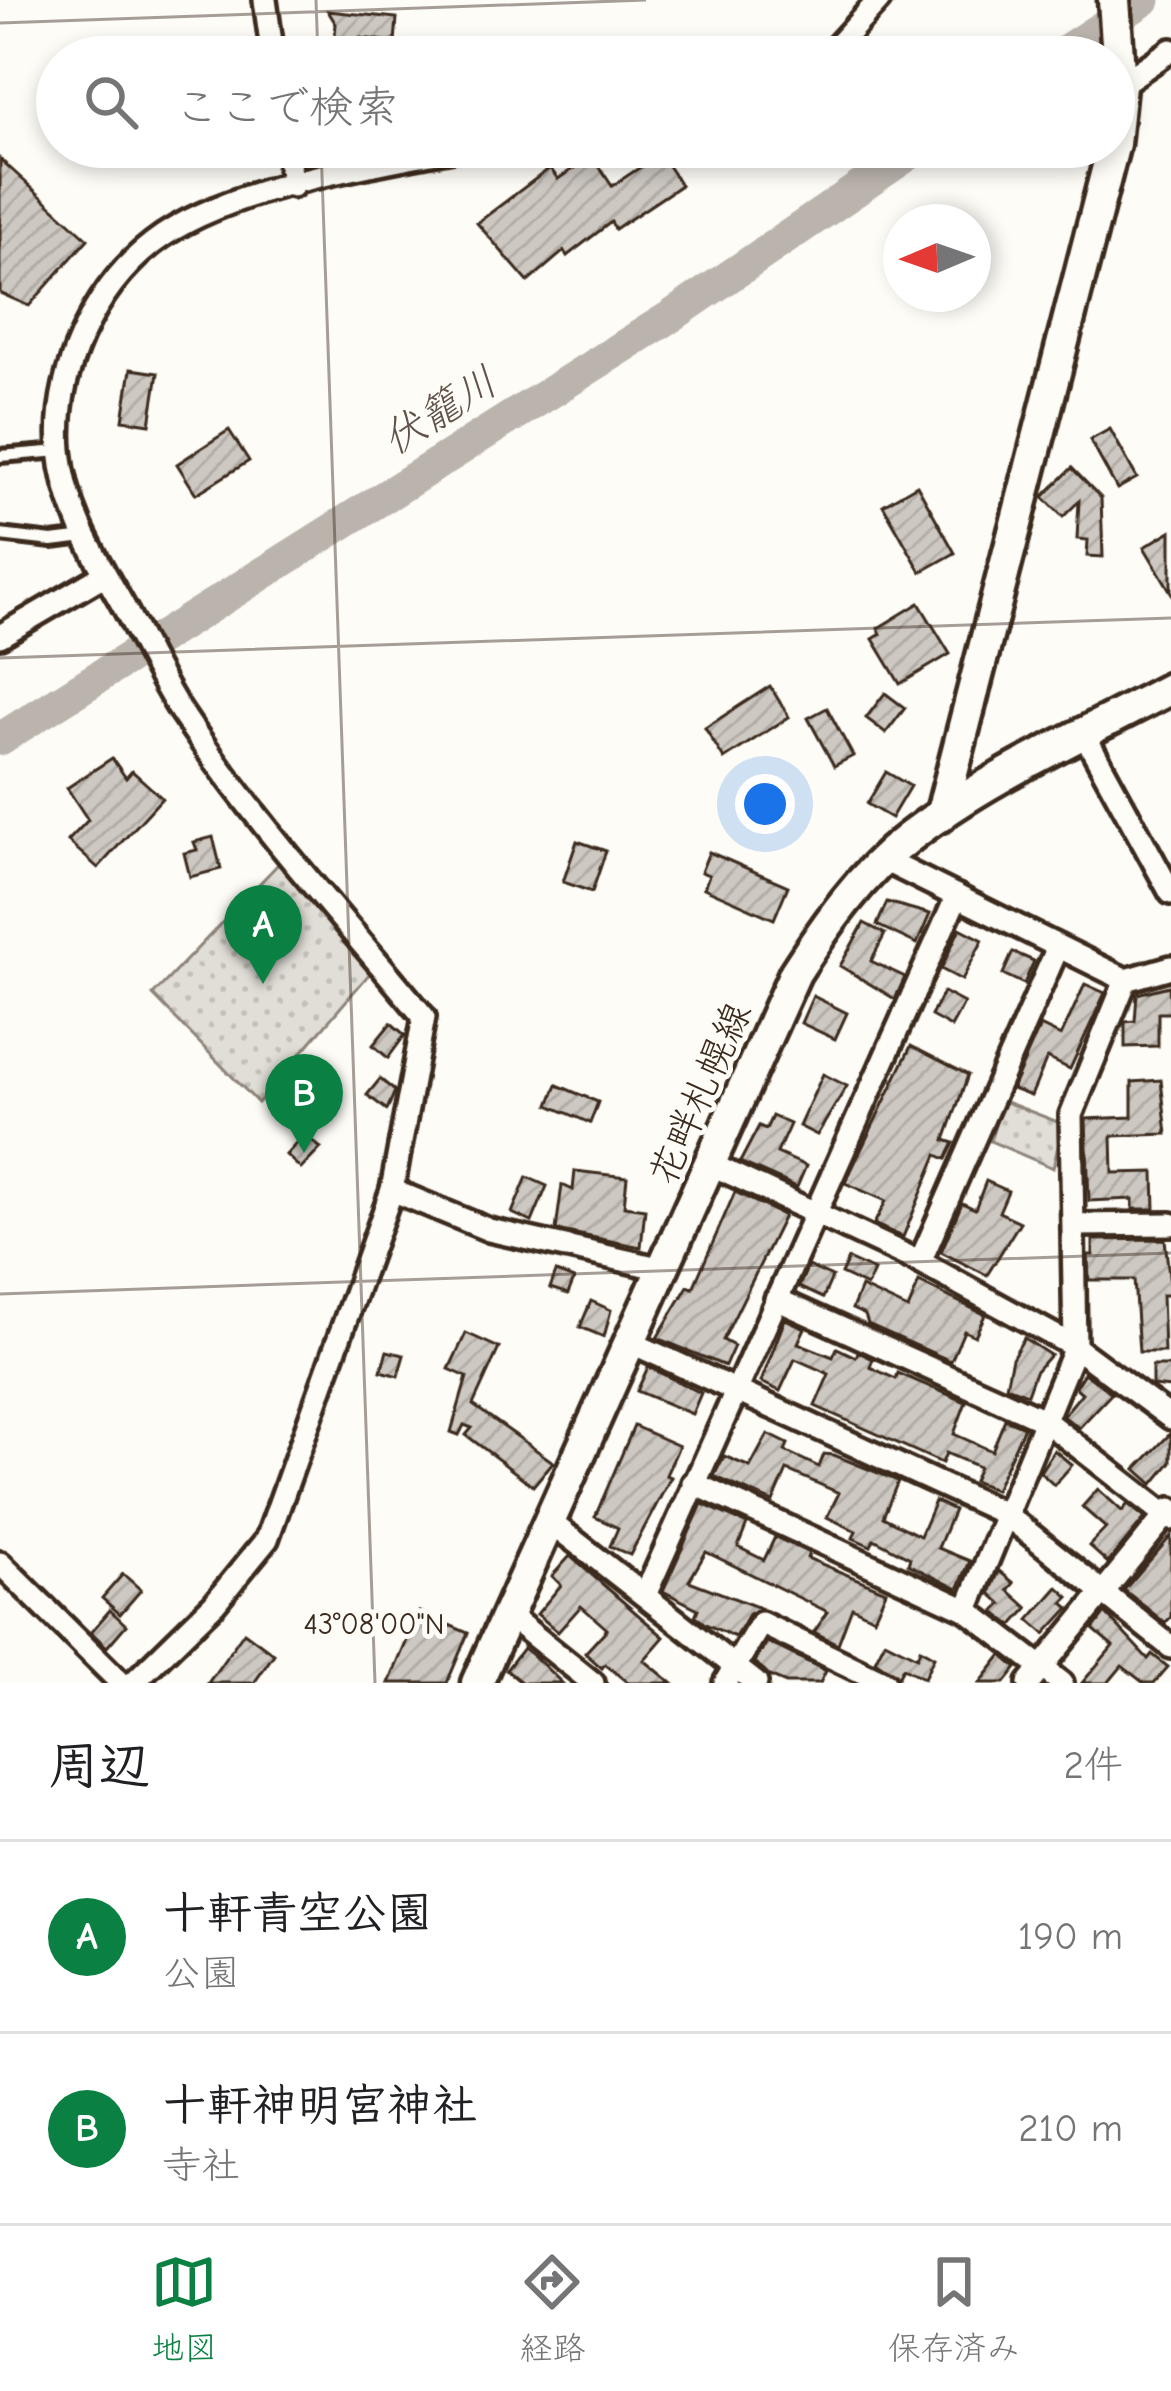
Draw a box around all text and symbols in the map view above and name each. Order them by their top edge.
search box [36,36,1135,168]
icon: search [78,69,144,135]
text: ここで検索 [174,81,399,133]
north arrow [883,204,991,312]
water label: 伏籠川 [373,357,506,465]
your location [735,774,795,834]
pin: A [224,885,302,984]
street label: 花畔札幌線 [640,995,761,1192]
pin: B [265,1054,343,1153]
text: 43°08'00"N [303,1607,445,1642]
text: 周辺 [48,1737,150,1796]
text: 2件 [1064,1743,1123,1788]
text: 十軒青空公園 [162,1887,432,1939]
text: A [76,1914,98,1959]
text: 190 m [1018,1914,1123,1959]
text: 公園 [162,1951,240,1996]
text: 十軒神明宮神社 [162,2079,477,2131]
text: B [75,2106,99,2151]
text: 210 m [1018,2106,1123,2151]
text: 寺社 [162,2143,240,2188]
tab: 地図 [151,2249,217,2369]
tab: 経路 [519,2249,585,2369]
tab: 保存済み [888,2249,1020,2369]

